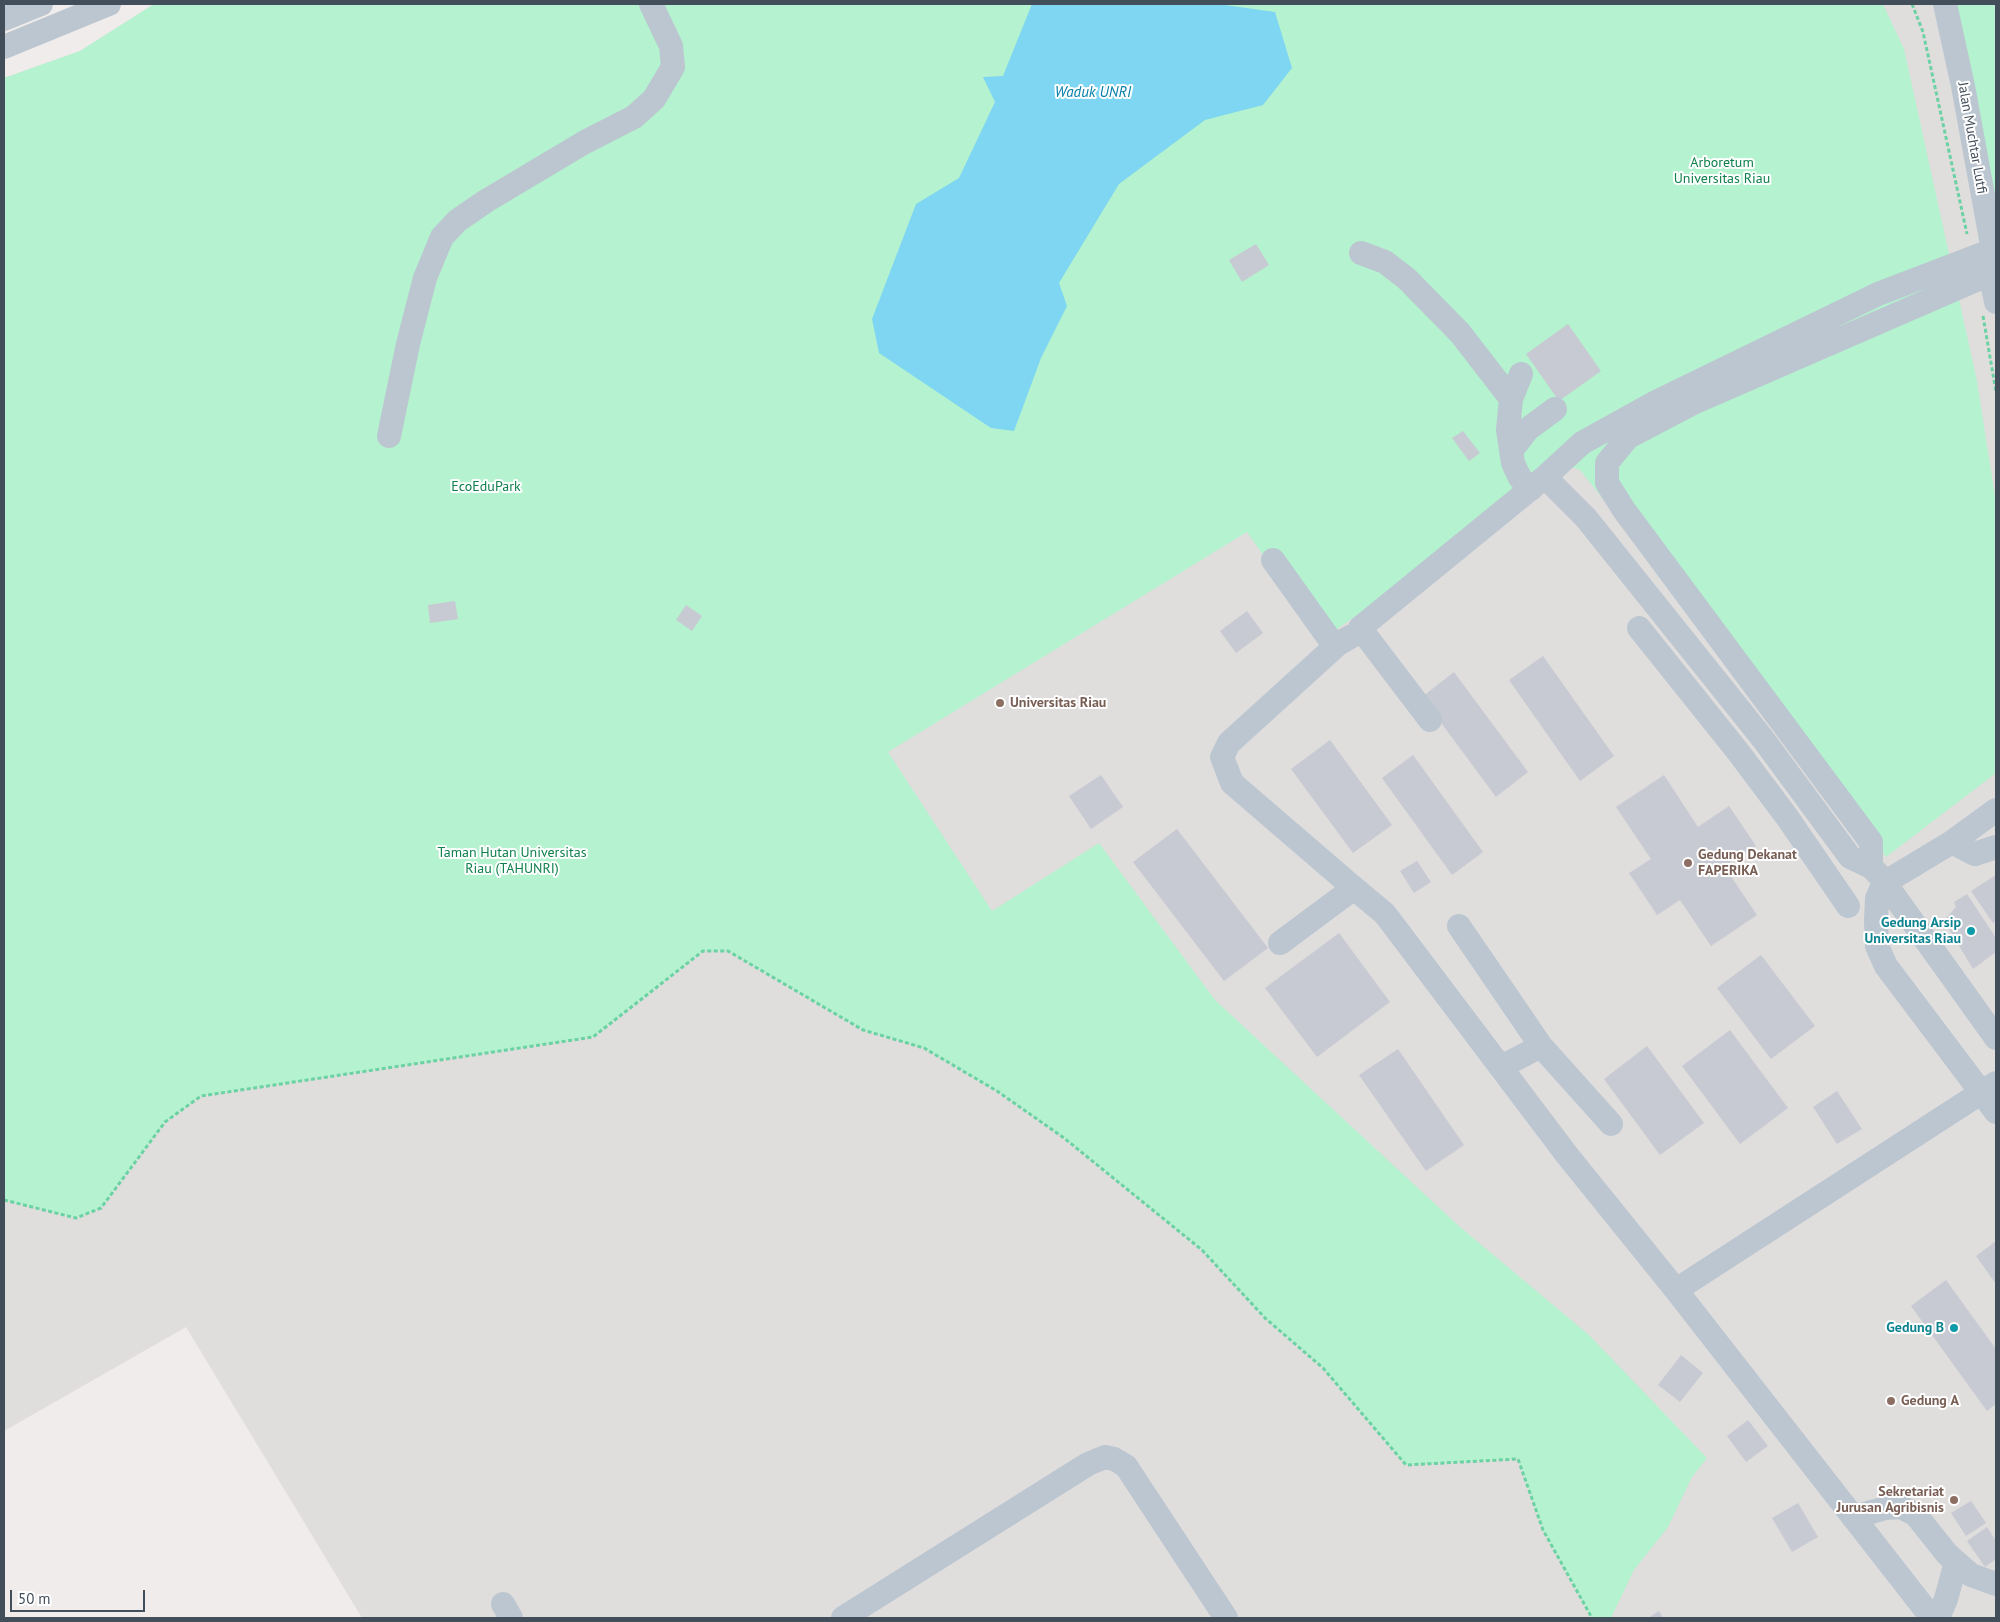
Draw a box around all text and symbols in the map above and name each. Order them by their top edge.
street label: Jalan Muchtar Lutfi [1954,81,1990,195]
water label: Waduk UNRI [1055,84,1131,102]
park label: Arboretum Universitas Riau [1674,155,1770,188]
park label: EcoEduPark [451,479,521,495]
place label: Universitas Riau [1010,695,1106,711]
marker: Universitas Riau [994,697,1006,709]
park label: Taman Hutan Universitas Riau (TAHUNRI) [437,845,587,878]
place label: Gedung Dekanat FAPERIKA [1698,847,1797,880]
marker: Gedung Dekanat FAPERIKA [1682,857,1694,869]
place label: Gedung Arsip Universitas Riau [1865,915,1961,948]
marker: Gedung Arsip Universitas Riau [1965,925,1977,937]
place label: Gedung B [1886,1320,1944,1336]
marker: Gedung B [1948,1322,1960,1334]
place label: Gedung A [1901,1393,1959,1409]
marker: Gedung A [1885,1395,1897,1407]
place label: Sekretariat Jurusan Agribisnis [1836,1484,1944,1516]
marker: Sekretariat Jurusan Agribisnis [1948,1494,1960,1506]
scale bar [12,1580,148,1612]
text: 50 m [18,1589,51,1608]

